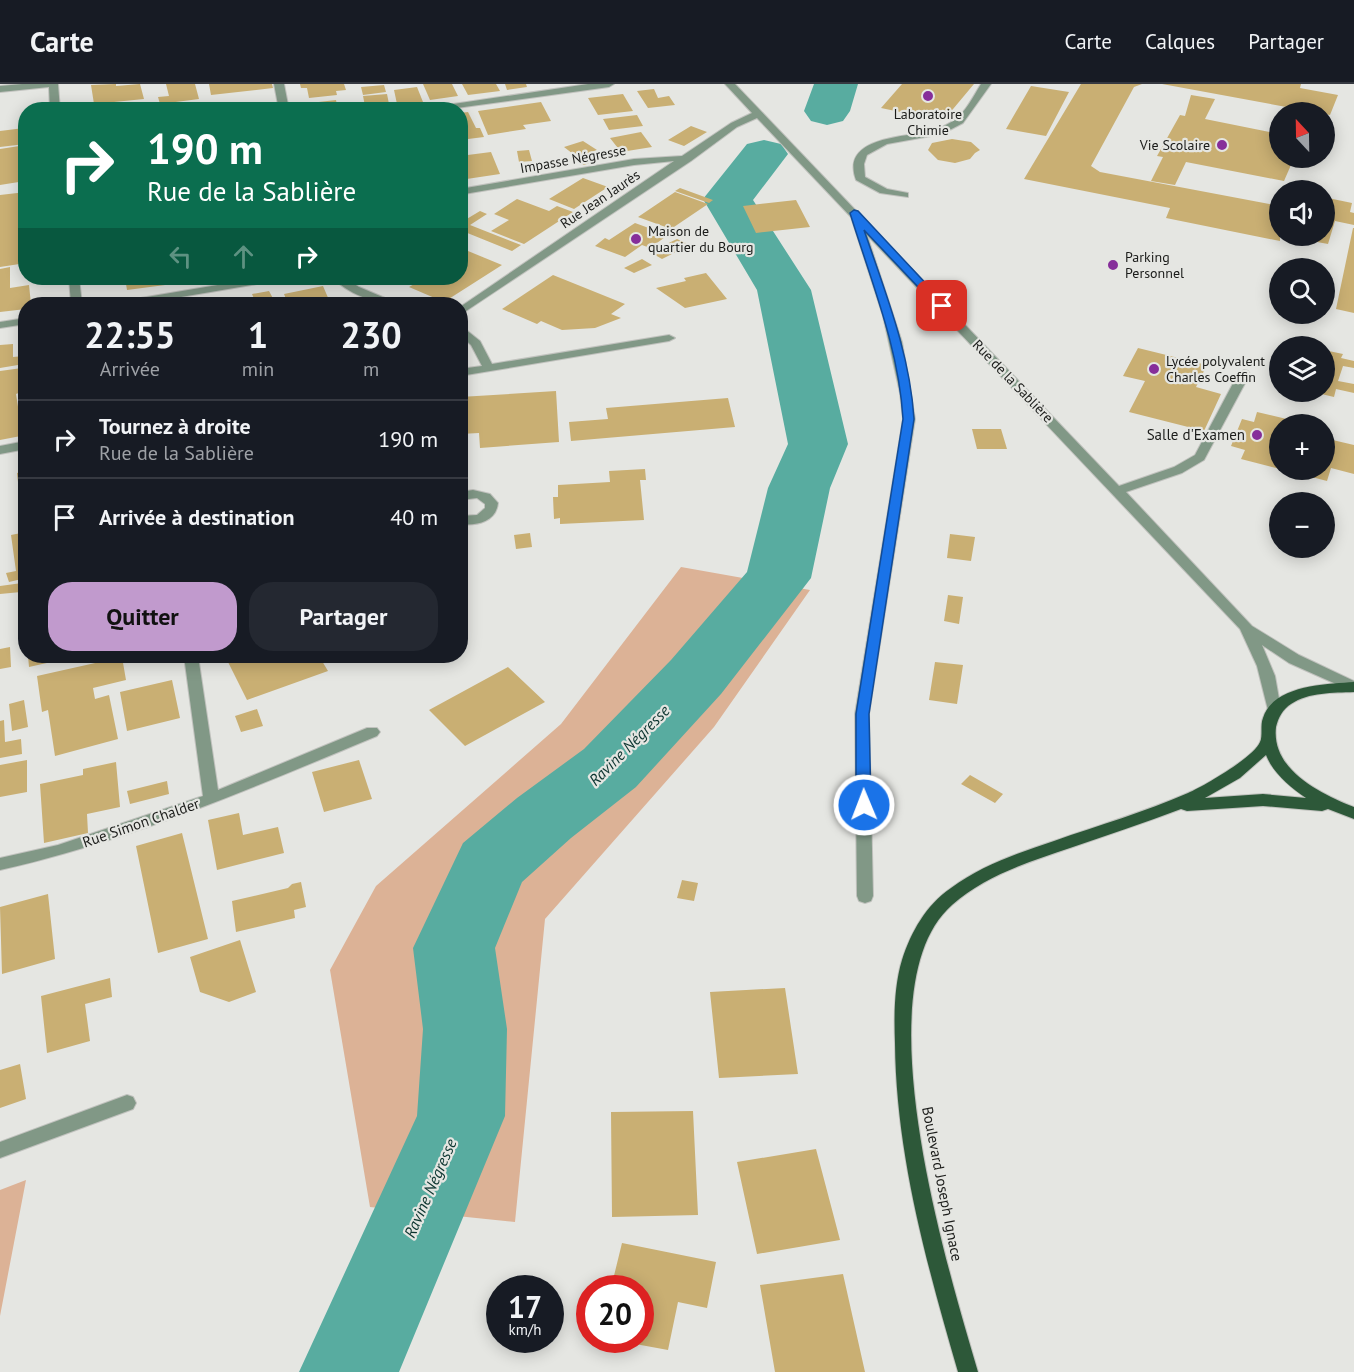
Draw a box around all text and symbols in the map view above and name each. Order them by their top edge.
text: Carte [30,23,94,60]
text: Carte [1065,28,1112,55]
text: Calques [1145,28,1215,55]
text: Partager [1248,28,1324,55]
marker: Laboratoire Chimie [921,89,935,103]
north arrow [1269,102,1335,168]
map controls [1269,102,1335,558]
place label: Laboratoire Chimie [894,105,962,139]
text: 190 m [147,121,263,176]
icon: right [48,126,126,204]
place label: Vie Scolaire [1139,136,1210,154]
marker: Vie Scolaire [1215,138,1229,152]
street label: Impasse Négresse [519,141,627,177]
street label: Rue Jean Jaurès [557,166,643,232]
text: Rue de la Sablière [147,174,356,208]
button: sound [1269,180,1335,246]
place label: Maison de quartier du Bourg [648,222,754,256]
marker: Maison de quartier du Bourg [629,232,643,246]
icon: left [164,240,197,273]
icon: ahead [227,240,260,273]
icon: right [290,240,323,273]
place label: Parking Personnel [1125,248,1184,282]
marker: Parking Personnel [1106,258,1120,272]
button: search [1269,258,1335,324]
pin [916,280,967,331]
icon: arrive [925,289,958,322]
text: 22:55 [84,311,176,358]
text: 1 [248,311,268,358]
text: 230 [341,311,402,358]
street label: Rue de la Sablière [969,336,1057,426]
button: layers [1269,336,1335,402]
place label: Lycée polyvalent Charles Coeffin [1166,352,1265,386]
text: Arrivée [100,356,160,382]
text: min [242,356,274,382]
text: m [363,356,379,382]
marker: Lycée polyvalent Charles Coeffin [1147,362,1161,376]
text: Tournez à droite [99,412,251,440]
button: + [1269,414,1335,480]
icon: right [48,423,81,456]
text: 190 m [378,425,438,453]
place label: Salle d'Examen [1147,425,1245,444]
marker: Salle d'Examen [1250,428,1264,442]
text: Rue de la Sablière [99,440,254,466]
button: − [1269,492,1335,558]
icon: arrive [48,501,81,534]
text: Arrivée à destination [99,503,295,531]
text: 40 m [390,503,438,531]
button: Quitter [48,582,237,651]
button: Partager [249,582,438,651]
water label: Ravine Négresse [584,700,674,790]
position arrow [832,773,896,837]
street label: Rue Simon Chalder [80,794,202,851]
street label: Boulevard Joseph Ignace [918,1105,967,1263]
water label: Ravine Négresse [399,1135,461,1241]
speed limit sign: 20 [576,1275,654,1353]
text: 17 [508,1287,542,1326]
text: km/h [509,1320,541,1339]

